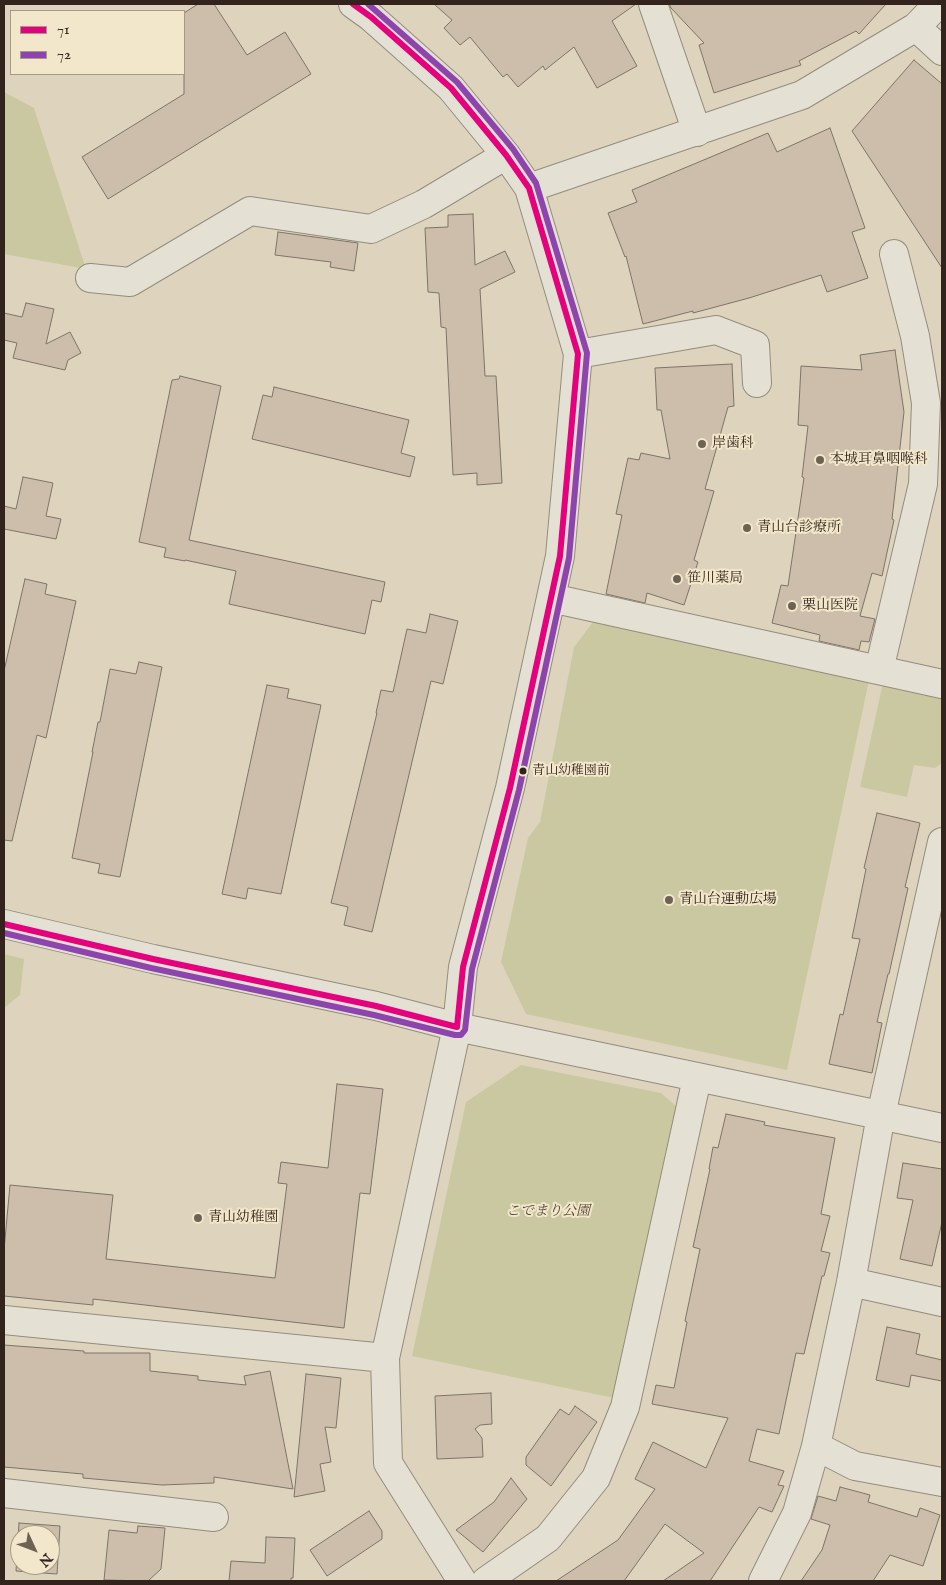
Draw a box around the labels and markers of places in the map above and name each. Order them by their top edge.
place label: 岸歯科 [712,436,754,452]
marker: 岸歯科 [696,438,708,450]
place label: 本城耳鼻咽喉科 [830,452,928,468]
marker: 本城耳鼻咽喉科 [814,454,826,466]
place label: 青山台診療所 [757,520,841,536]
marker: 青山台診療所 [741,522,753,534]
place label: 笹川薬局 [687,571,743,587]
marker: 笹川薬局 [671,573,683,585]
place label: 栗山医院 [802,598,858,614]
marker: 栗山医院 [786,600,798,612]
place label: 青山幼稚園前 [532,763,610,779]
marker: 青山幼稚園前 [518,766,528,776]
place label: 青山台運動広場 [679,892,777,908]
marker: 青山台運動広場 [663,894,675,906]
place label: 青山幼稚園 [208,1210,278,1226]
marker: 青山幼稚園 [192,1212,204,1224]

